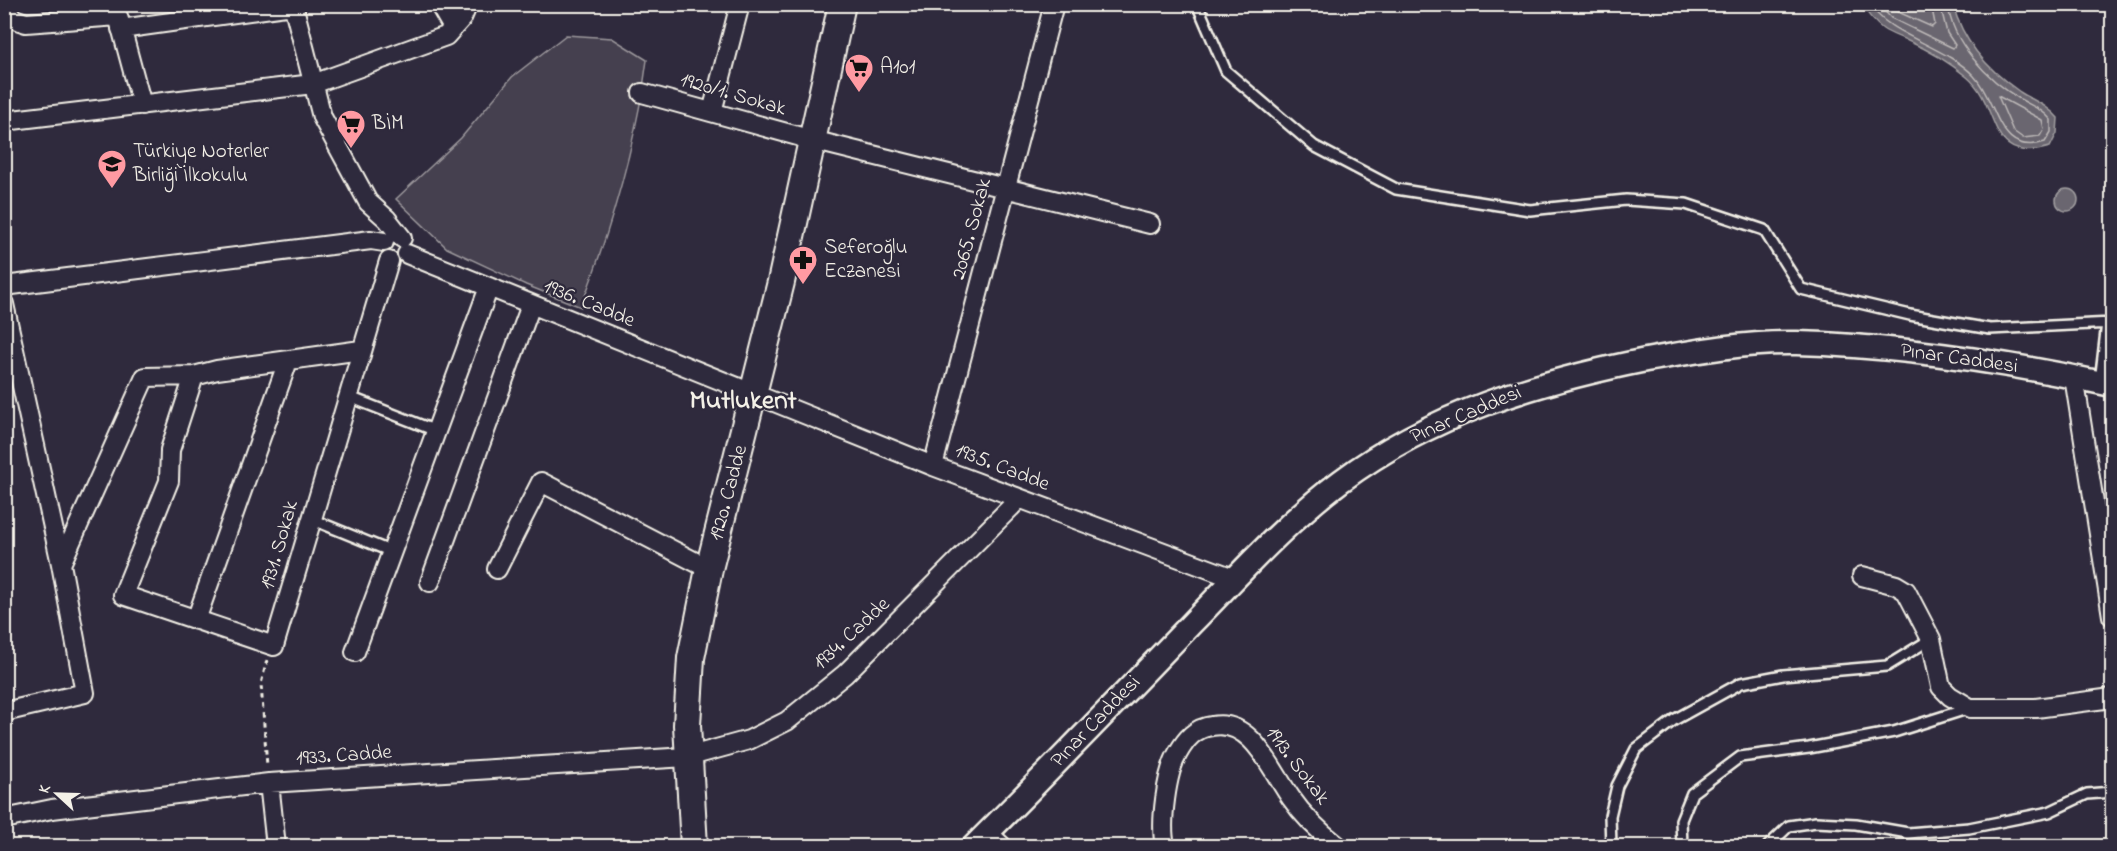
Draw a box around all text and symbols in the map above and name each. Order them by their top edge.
supermarket icon: A101 [843,52,875,94]
place label: A101 [880,53,916,83]
street label: 1920/1. Sokak [677,66,790,125]
supermarket icon: BİM [335,108,367,150]
place label: BİM [371,109,404,139]
place label: Türkiye Noterler Birliği İlkokulu [132,137,270,193]
school or university icon: Türkiye Noterler Birliği İlkokulu [96,148,128,190]
street label: 2065. Sokak [944,174,1000,283]
place label: Seferoğlu Eczanesi [824,233,908,287]
pharmacy icon: Seferoğlu Eczanesi [787,244,819,286]
street label: 1936. Cadde [539,272,640,336]
street label: Pınar Caddesi [1898,336,2020,382]
street label: Pınar Caddesi [1406,378,1526,452]
district label: Mutlukent [689,382,797,421]
street label: 1935. Cadde [950,436,1054,500]
street label: 1920. Cadde [702,441,756,544]
street label: 1931. Sokak [253,496,307,593]
street label: 1934. Cadde [807,590,898,678]
street label: Pınar Caddesi [1044,669,1148,775]
street label: 1913. Sokak [1258,720,1337,812]
street label: 1933. Cadde [295,738,393,774]
north arrow [27,764,87,824]
text: K [32,780,58,797]

